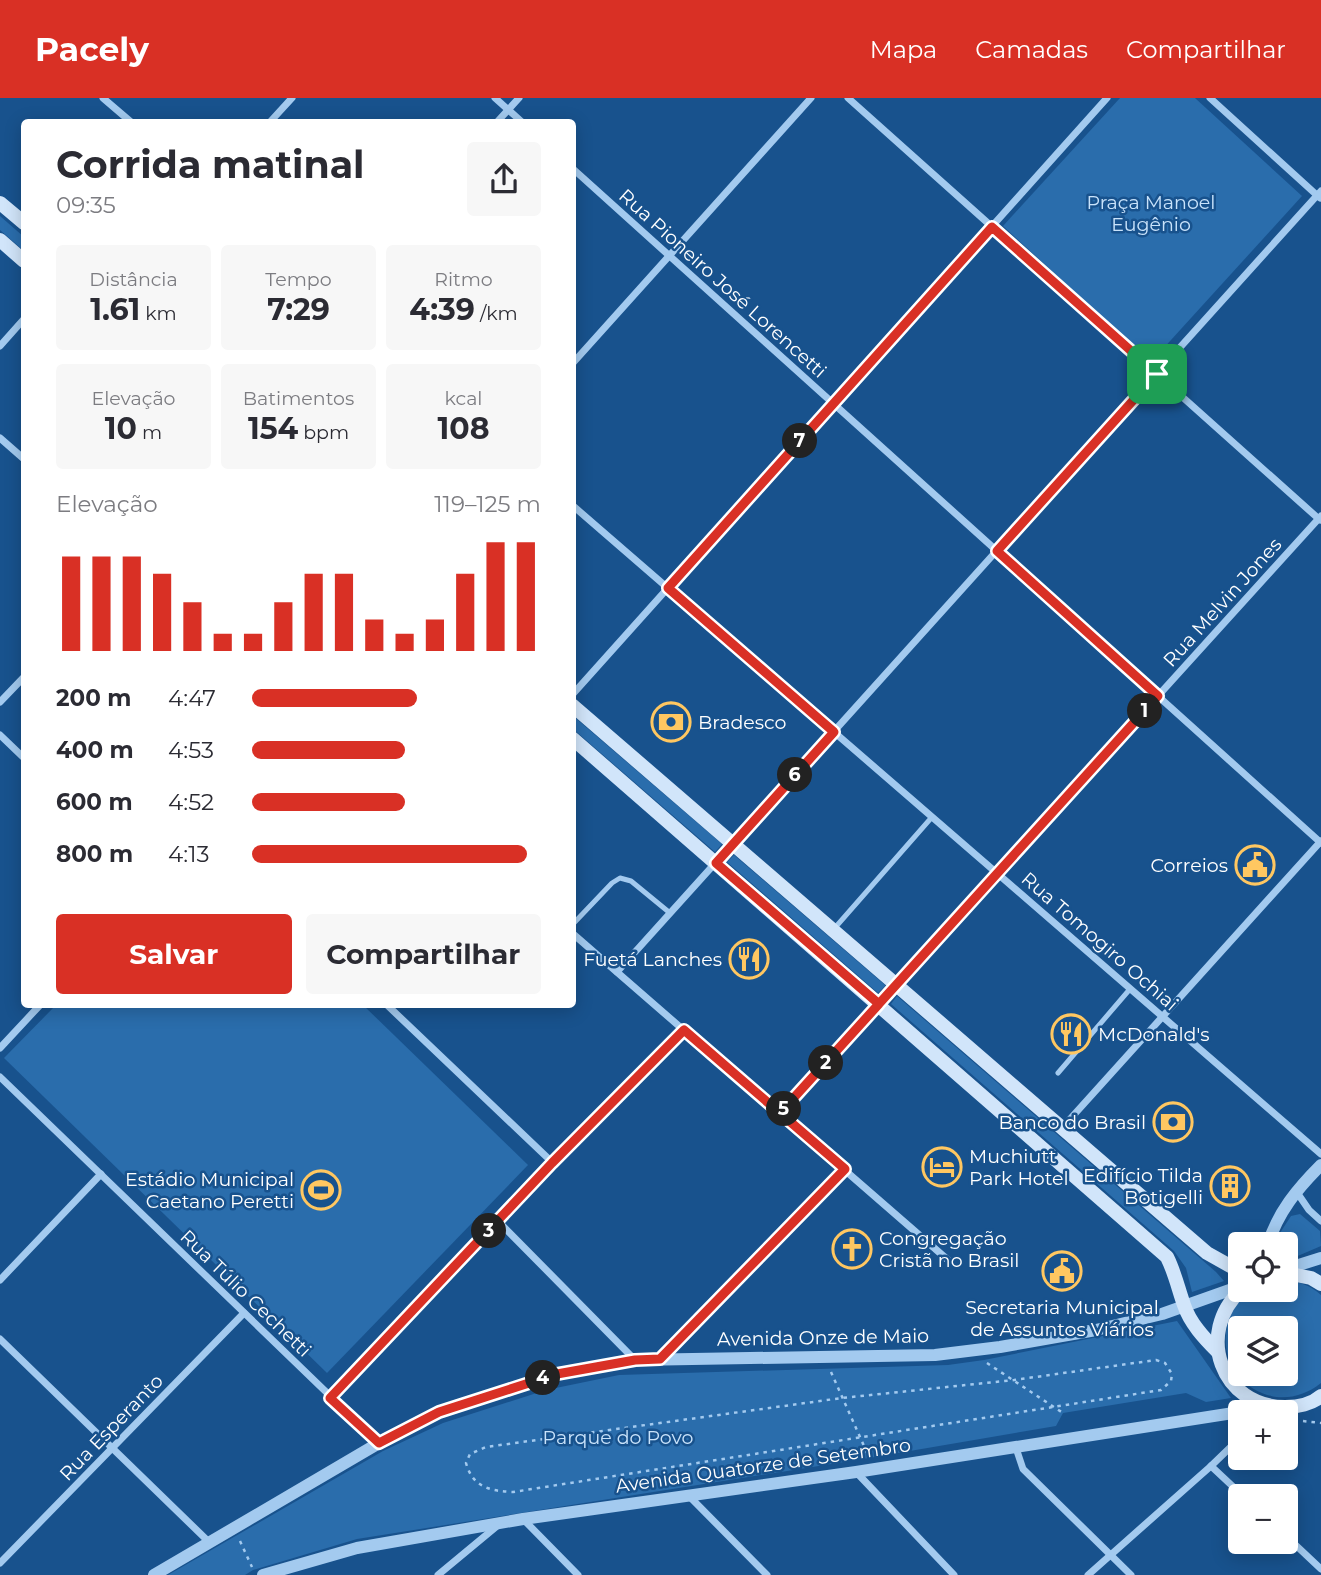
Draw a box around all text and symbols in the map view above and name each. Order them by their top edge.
text: Pacely [35,29,149,69]
text: Mapa [870,35,937,64]
text: Camadas [975,35,1088,64]
text: Compartilhar [1126,35,1286,64]
text: Corrida matinal [56,141,365,188]
button: share [467,142,541,216]
street label: Rua Pioneiro José Lorencetti [614,184,831,383]
text: 09:35 [56,191,116,219]
park label: Praça Manoel Eugênio [1087,191,1215,236]
text: Distância [89,268,178,291]
text: Tempo [265,268,332,291]
text: Ritmo [434,268,493,291]
text: 1.61 [90,291,140,328]
text: 7:29 [267,291,330,328]
text: 4:39 [409,291,475,328]
text: km [140,302,177,325]
text: /km [475,302,518,325]
pin [1127,344,1187,404]
icon: arrive [1138,355,1176,393]
text: Elevação [91,387,176,410]
text: Batimentos [243,387,354,410]
text: kcal [445,387,482,410]
text: 10 [105,410,137,447]
text: 154 [248,410,298,447]
text: 108 [438,410,489,447]
text: m [137,421,162,444]
text: bpm [298,421,349,444]
pin: 7 [782,424,818,458]
text: 7 [794,429,805,452]
text: Elevação [56,490,158,518]
text: 119–125 m [434,490,541,518]
street label: Rua Melvin Jones [1158,533,1286,672]
text: 200 m [56,684,131,712]
text: 4:47 [168,684,216,712]
pin: 1 [1128,694,1162,728]
text: 1 [1141,699,1148,722]
bank icon: Bradesco [650,701,692,743]
place label: Bradesco [698,711,787,734]
text: 400 m [56,736,134,764]
text: 4:53 [168,736,214,764]
pin: 6 [778,758,812,792]
text: 6 [788,763,801,786]
text: 600 m [56,788,133,816]
text: 4:52 [168,788,214,816]
text: 800 m [56,840,133,868]
text: 4:13 [168,840,210,868]
public building icon: Correios [1234,844,1276,886]
place label: Correios [1150,854,1228,877]
street label: Rua Tomogiro Ochiai [1017,867,1183,1016]
button: Salvar [56,914,292,994]
button: Compartilhar [306,914,541,994]
restaurant icon: Fuetá Lanches [728,938,770,980]
place label: Fuetá Lanches [583,948,722,971]
restaurant icon: McDonald's [1050,1013,1092,1055]
place label: McDonald's [1098,1023,1210,1046]
pin: 2 [808,1046,844,1080]
text: 2 [820,1051,831,1074]
pin: 5 [766,1091,802,1126]
text: 5 [778,1097,789,1120]
bank icon: Banco do Brasil [1152,1101,1194,1143]
place label: Banco do Brasil [999,1111,1146,1134]
place label: Muchiutt Park Hotel [969,1145,1069,1190]
hotel icon: Muchiutt Park Hotel [921,1146,963,1188]
place label: Edifício Tilda Botigelli [1083,1164,1203,1209]
building icon: Edifício Tilda Botigelli [1209,1165,1251,1207]
place label: Estádio Municipal Caetano Peretti [125,1168,294,1213]
sports icon: Estádio Municipal Caetano Peretti [300,1169,342,1211]
pin: 3 [472,1214,506,1248]
text: 3 [483,1219,494,1242]
street label: Rua Túlio Cechetti [175,1225,316,1362]
place label: Congregação Cristã no Brasil [879,1227,1019,1272]
church icon: Congregação Cristã no Brasil [831,1228,873,1270]
map controls [1228,1232,1298,1554]
button: locate [1228,1232,1298,1302]
public building icon: Secretaria Municipal de Assuntos Viários [1041,1250,1083,1292]
place label: Secretaria Municipal de Assuntos Viários [965,1296,1159,1341]
button: layers [1228,1316,1298,1386]
street label: Avenida Onze de Maio [717,1324,929,1351]
pin: 4 [526,1360,560,1396]
text: 4 [536,1366,549,1389]
street label: Rua Esperanto [55,1369,168,1485]
button: + [1228,1400,1298,1470]
park label: Parque do Povo [543,1426,693,1449]
street label: Avenida Quatorze de Setembro [614,1433,912,1498]
button: − [1228,1484,1298,1554]

